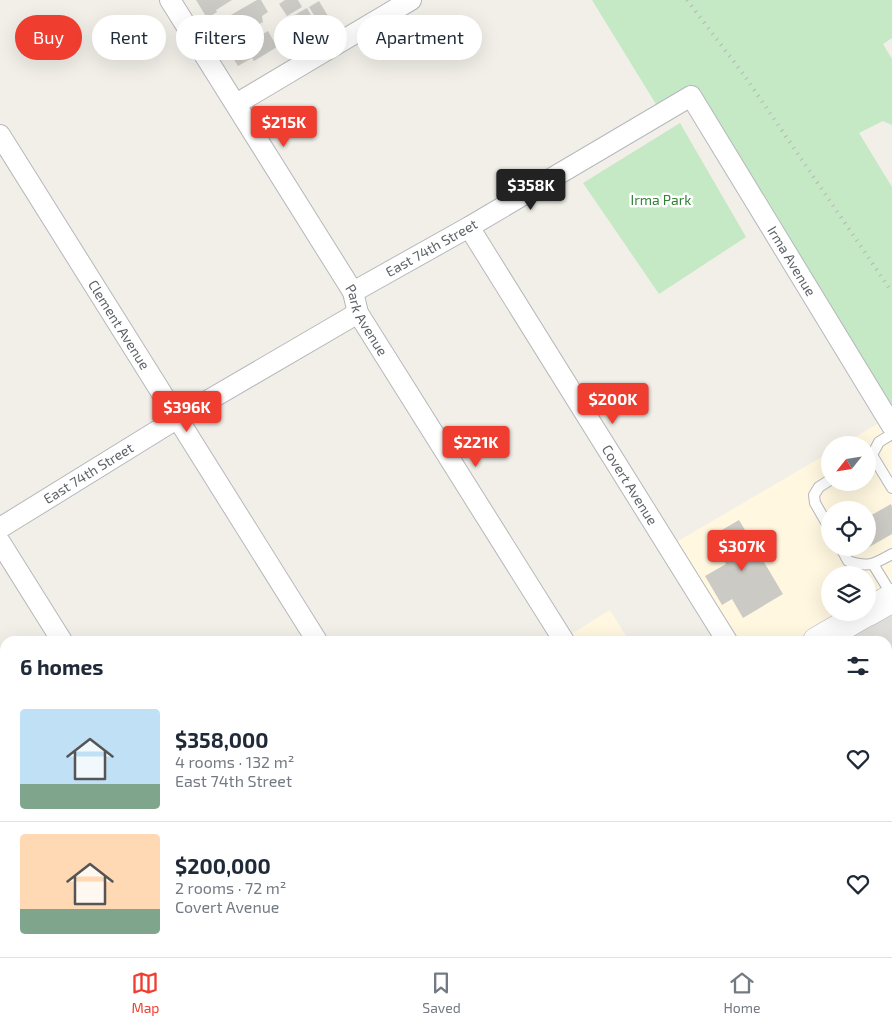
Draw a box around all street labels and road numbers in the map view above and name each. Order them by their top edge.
street label: East 74th Street [382,215,480,280]
street label: Irma Avenue [764,223,820,299]
street label: Clement Avenue [85,277,154,373]
street label: Park Avenue [342,281,392,359]
street label: East 74th Street [40,439,136,507]
street label: Covert Avenue [599,441,662,528]

